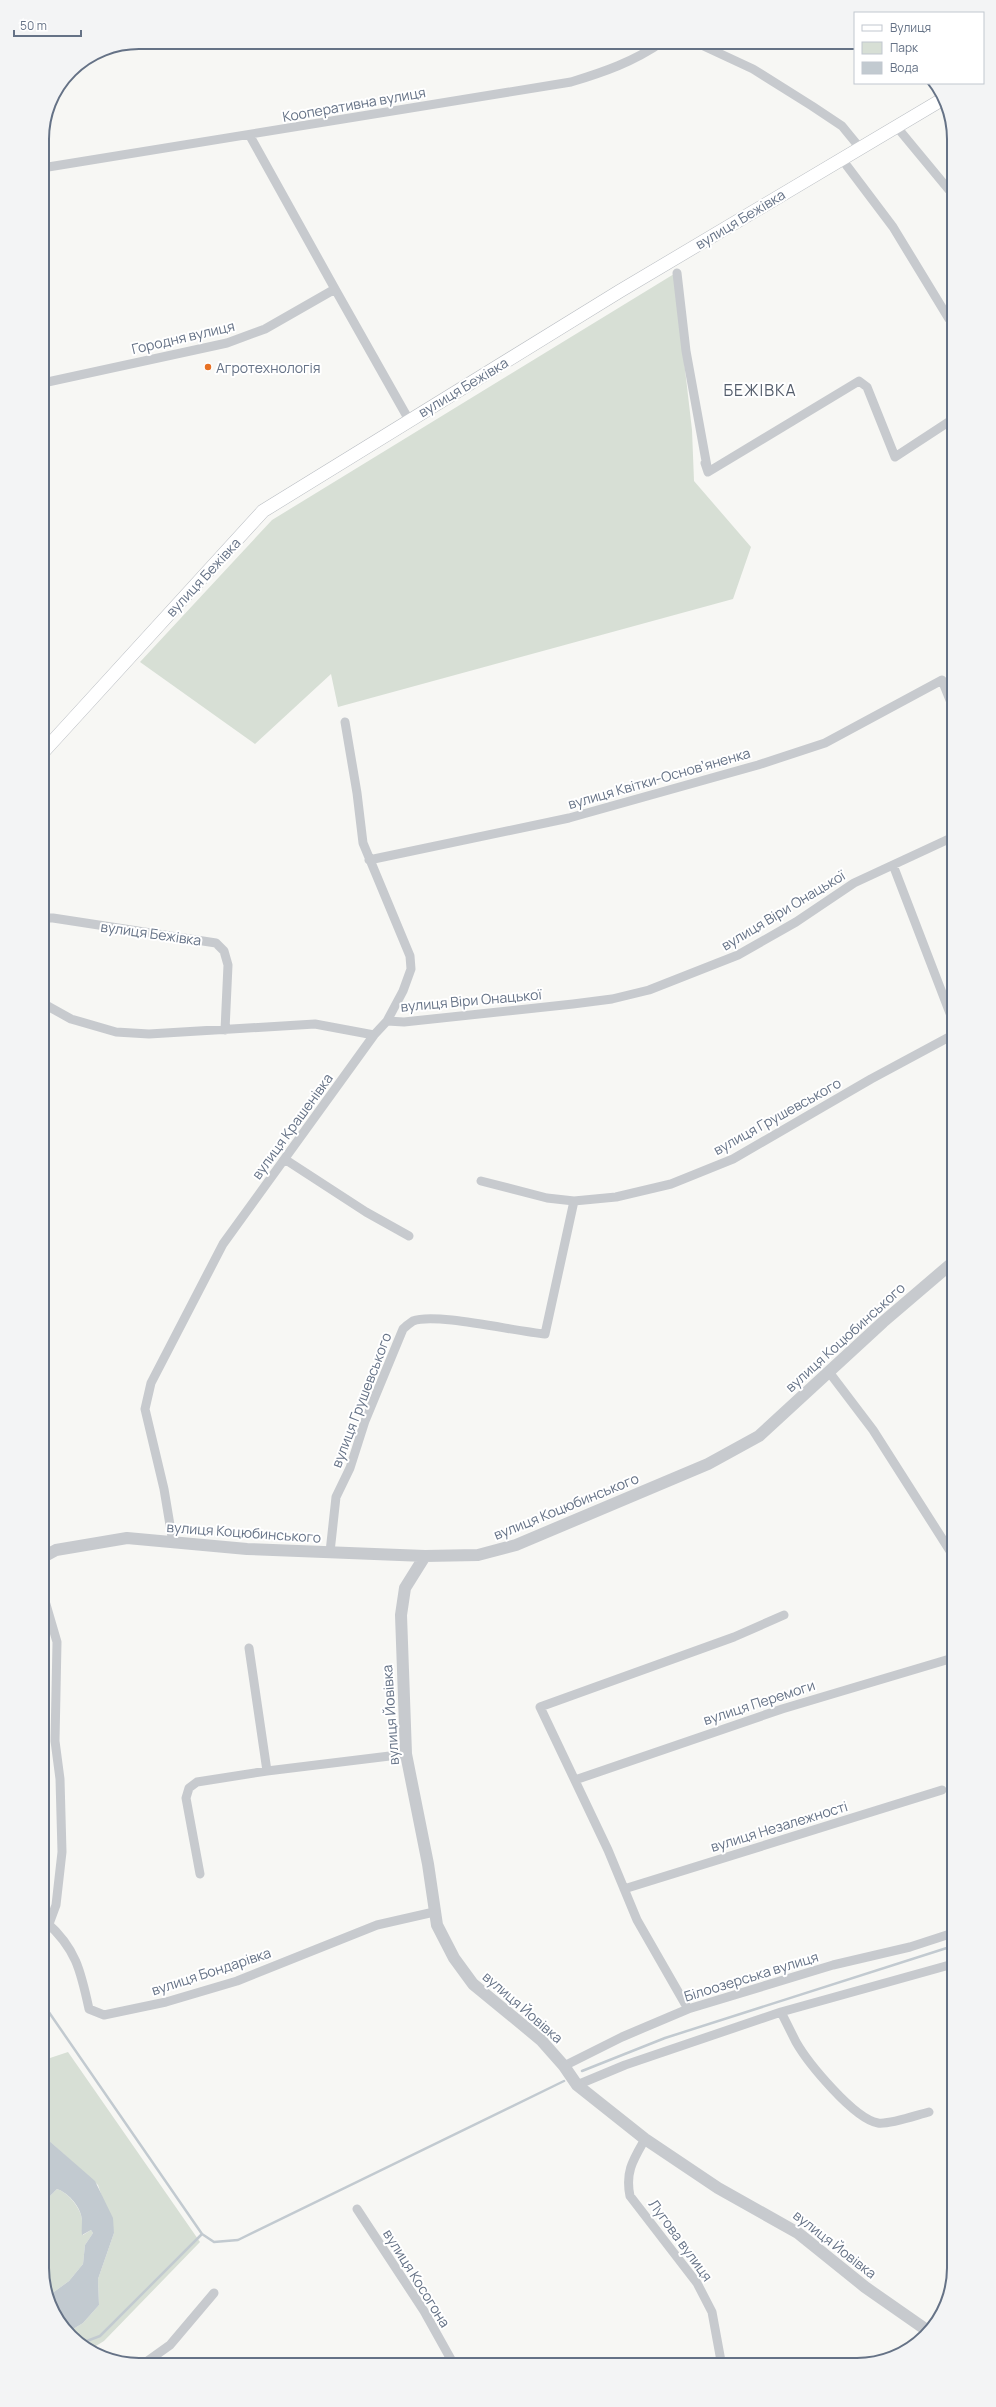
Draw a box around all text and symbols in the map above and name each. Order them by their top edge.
scale bar [14,12,81,38]
legend [854,12,984,84]
text: 50 m [20,17,47,34]
text: Вулиця [890,19,931,36]
text: Парк [890,39,919,56]
text: Вода [890,59,918,76]
street label: Кооперативна вулиця [281,82,427,126]
street label: вулиця Бежівка [692,185,788,253]
street label: Городня вулиця [130,316,236,358]
street label: вулиця Бежівка [415,353,511,421]
place label: Агротехнологія [216,358,321,377]
marker: Агротехнологія [203,362,213,372]
district label: БЕЖІВКА [723,379,797,401]
street label: вулиця Бежівка [161,533,245,621]
street label: вулиця Квітки-Основʼяненка [566,743,752,813]
street label: вулиця Віри Онацької [718,865,849,955]
street label: вулиця Бежівка [99,917,203,949]
street label: вулиця Віри Онацької [400,984,543,1016]
street label: вулиця Крашенівка [247,1069,337,1183]
street label: вулиця Грушевського [710,1073,844,1159]
street label: вулиця Коцюбинського [781,1278,909,1396]
street label: вулиця Грушевського [326,1330,396,1470]
street label: вулиця Коцюбинського [491,1468,641,1544]
street label: вулиця Коцюбинського [166,1517,322,1547]
street label: вулиця Йовівка [377,1664,403,1766]
street label: вулиця Перемоги [701,1675,817,1729]
street label: вулиця Незалежності [708,1796,850,1856]
street label: вулиця Бондарівка [149,1943,273,1999]
street label: Білоозерська вулиця [682,1947,820,2005]
street label: вулиця Йовівка [479,1967,567,2047]
street label: Лугова вулиця [645,2195,717,2285]
street label: вулиця Йовівка [789,2206,881,2282]
street label: вулиця Косогона [379,2225,455,2331]

